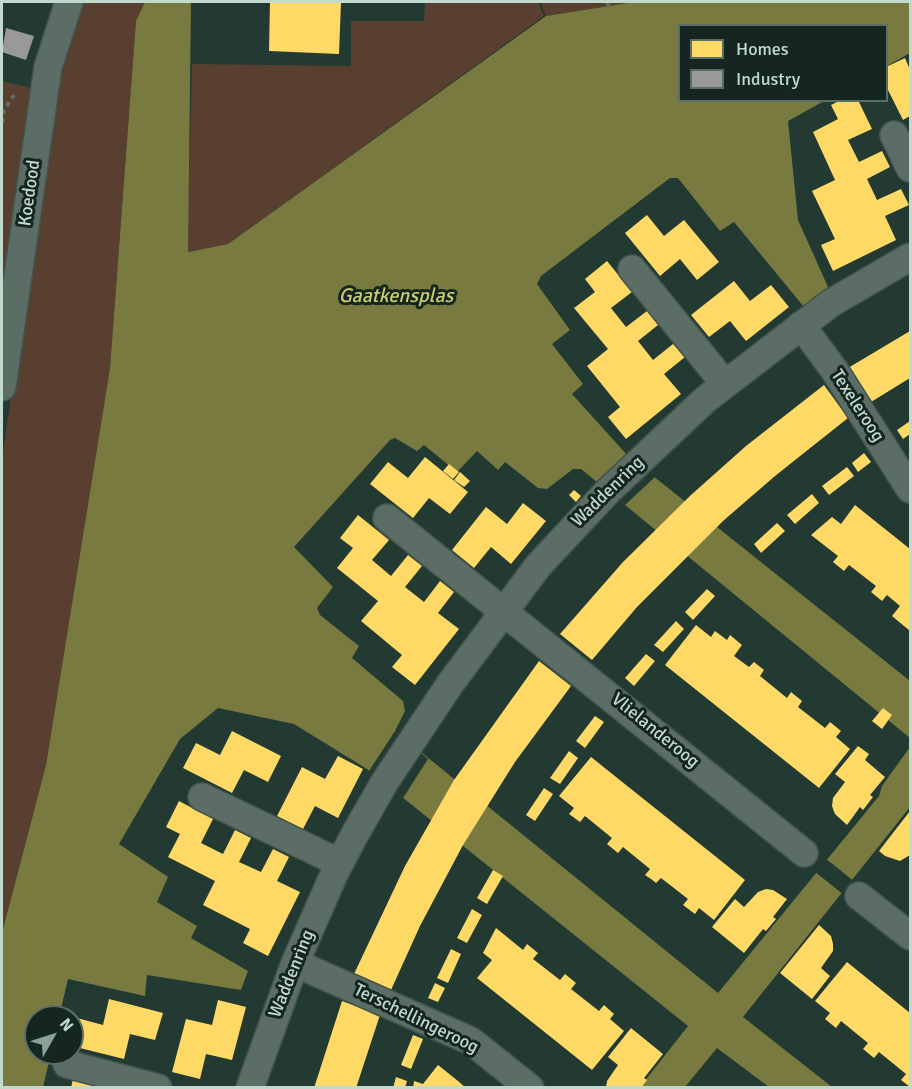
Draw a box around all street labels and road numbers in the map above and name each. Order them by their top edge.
street label: Koedood [15,159,45,227]
street label: Texeleroog [826,366,888,446]
street label: Waddenring [567,452,649,532]
street label: Vlielanderoog [607,689,703,773]
street label: Waddenring [265,927,319,1021]
street label: Terschellingeroog [350,979,482,1059]

